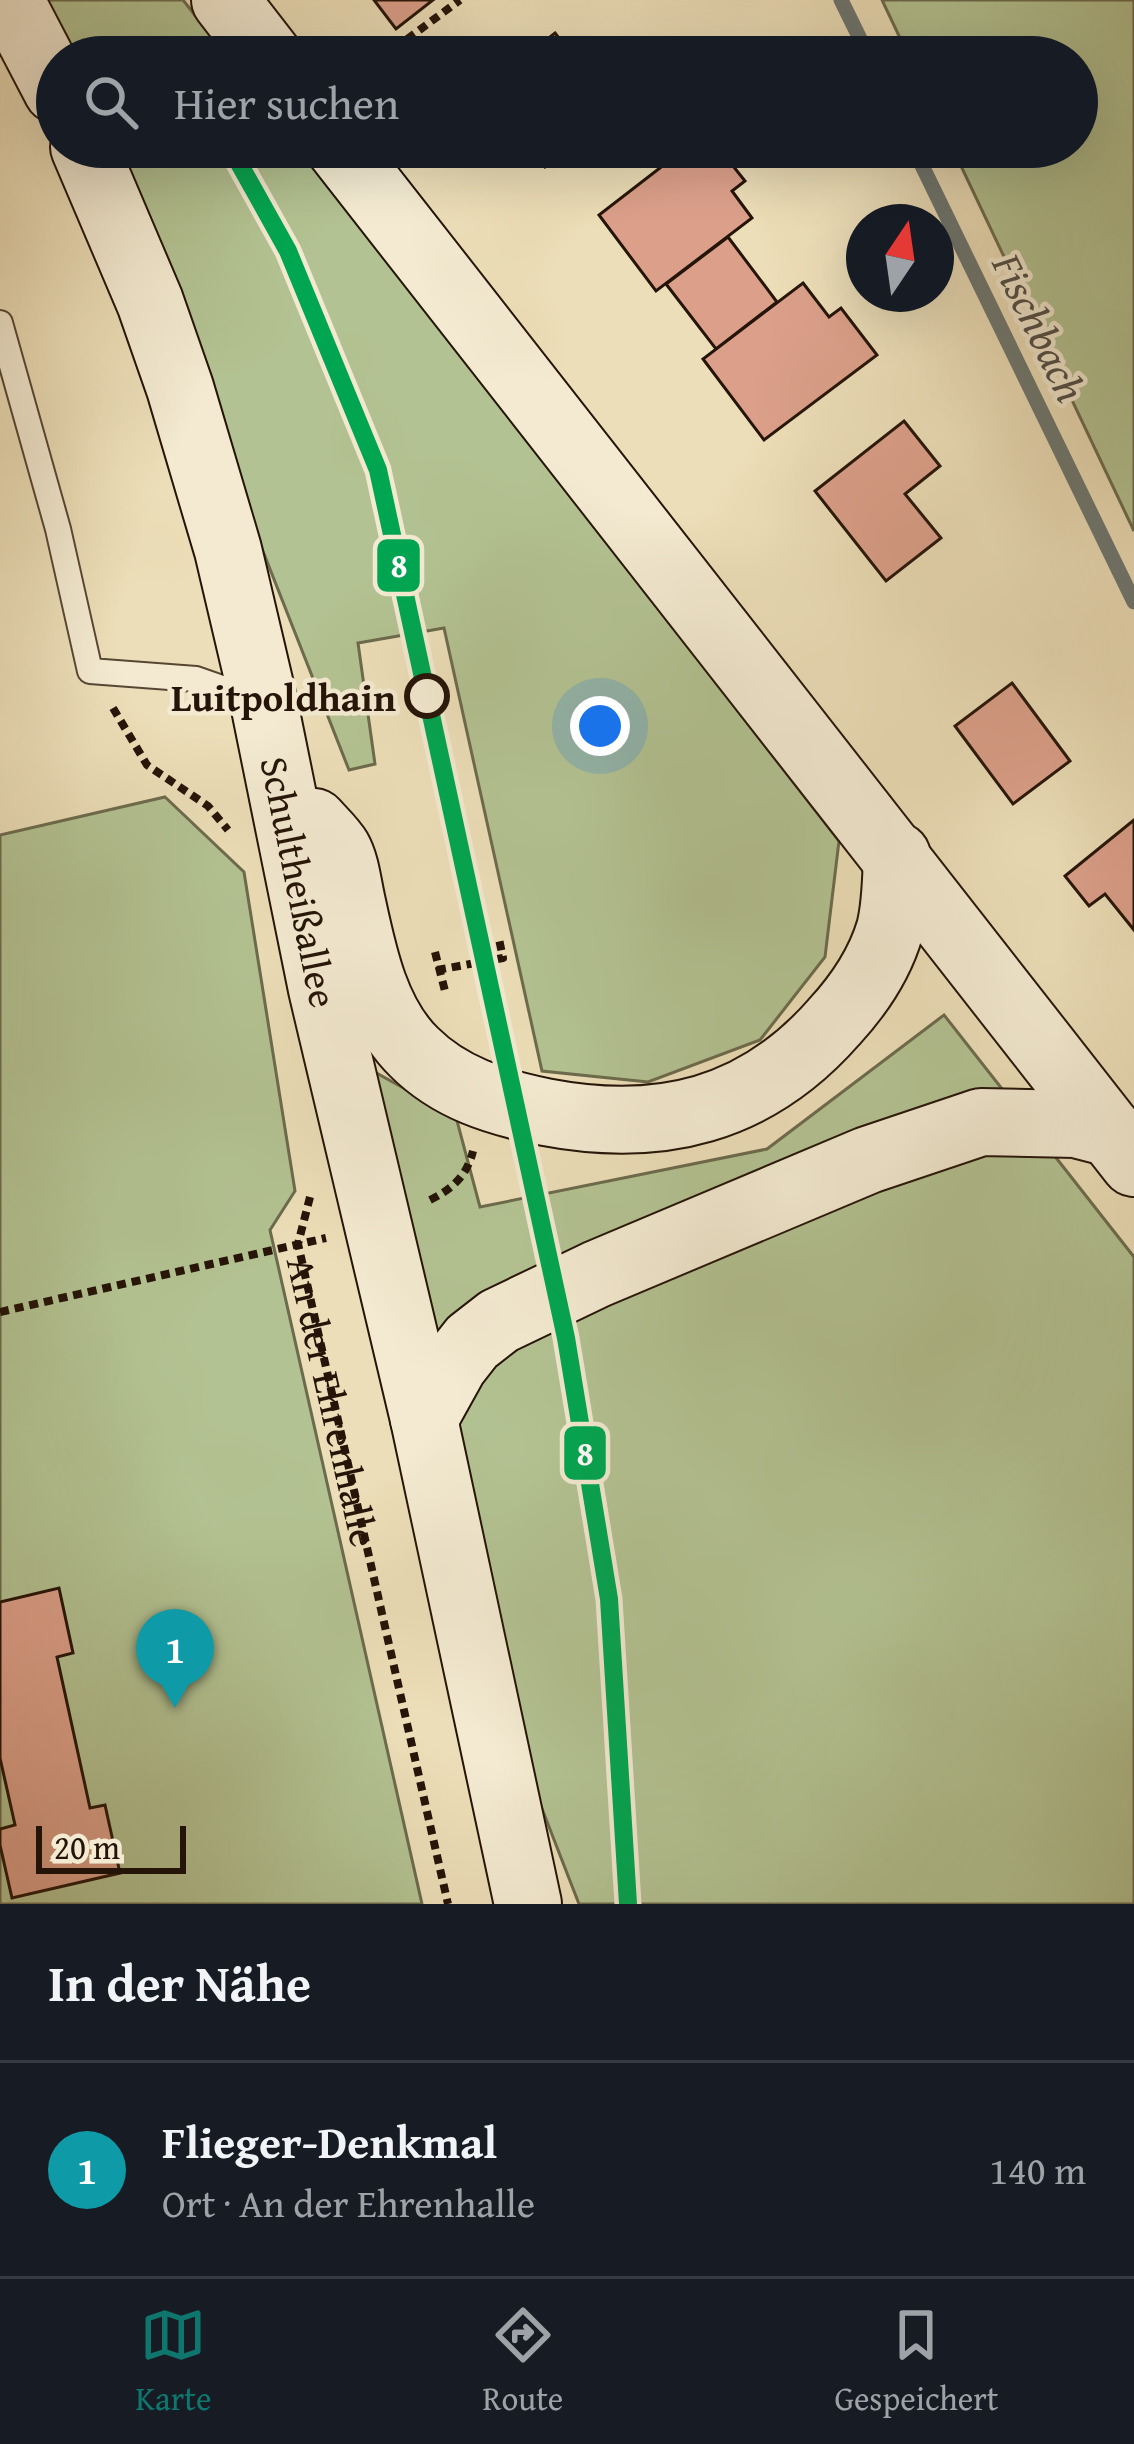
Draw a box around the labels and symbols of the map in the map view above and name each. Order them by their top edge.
north arrow [846,204,954,312]
water label: Fischbach [977,241,1102,412]
line badge: 8 [375,537,422,594]
text: 8 [390,541,408,589]
place label: Luitpoldhain [171,668,396,725]
marker: Luitpoldhain [406,675,448,717]
your location [570,696,630,756]
street label: Schultheißallee [247,751,354,1013]
street label: An der Ehrenhalle [273,1251,394,1552]
line badge: 8 [562,1424,608,1482]
text: 8 [576,1429,594,1477]
pin: 1 [136,1609,214,1708]
scale bar [36,1820,186,1873]

